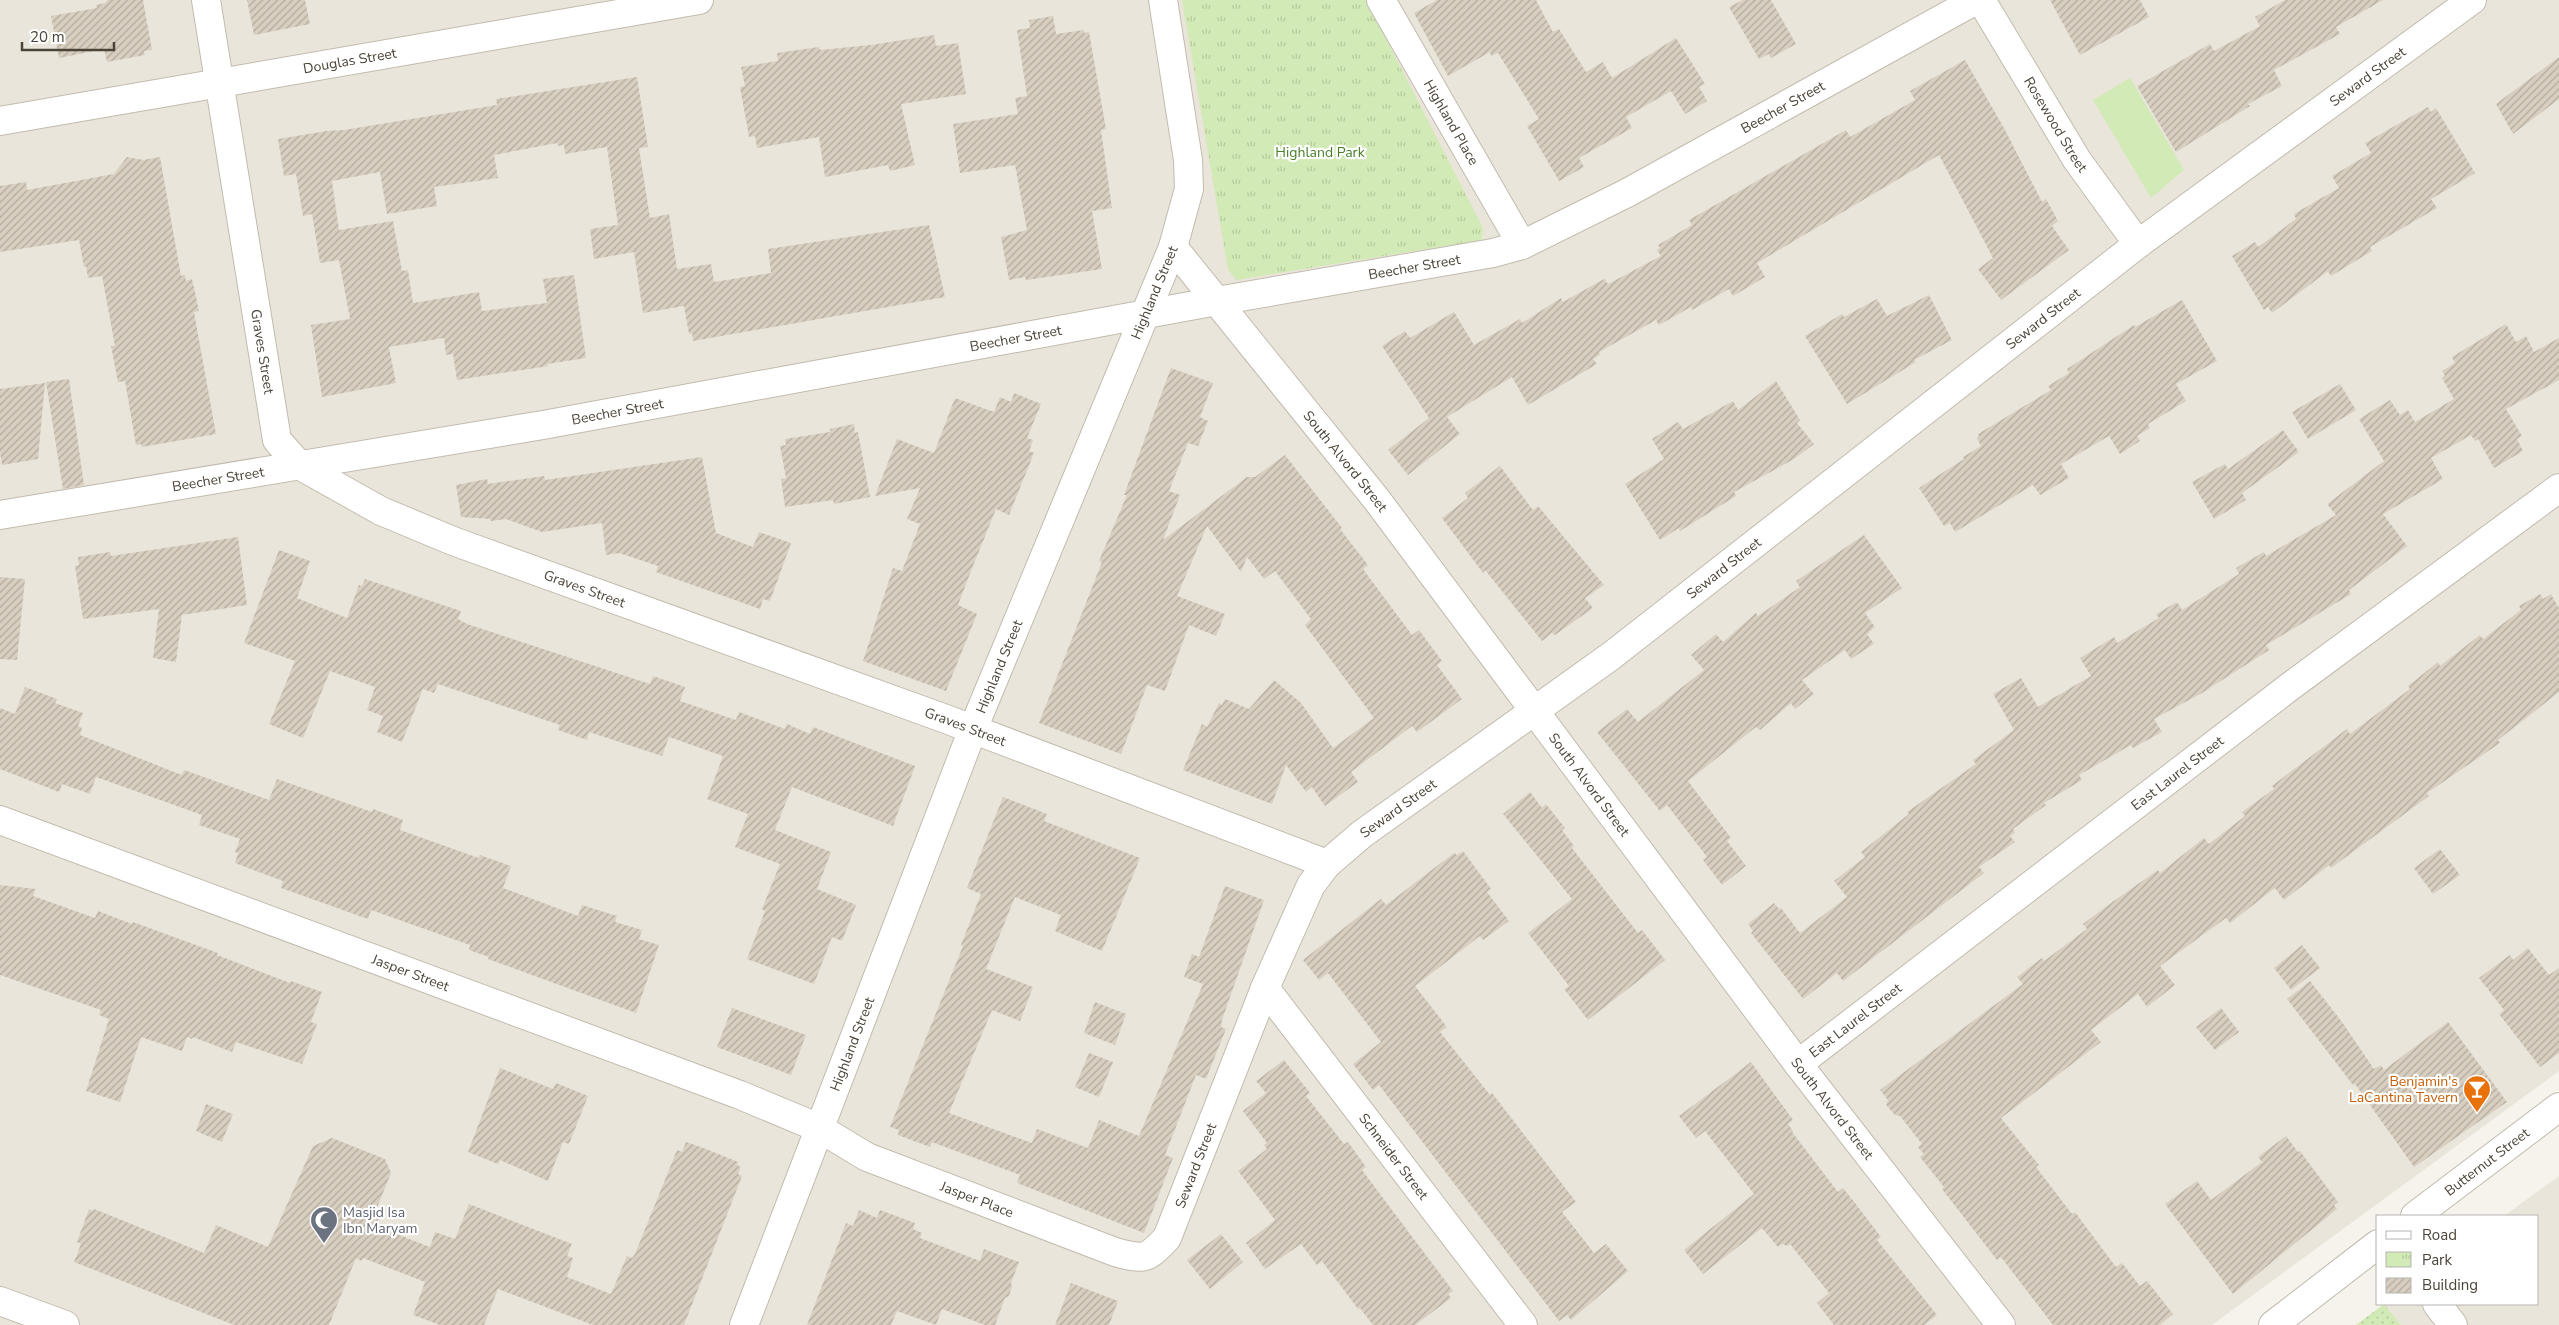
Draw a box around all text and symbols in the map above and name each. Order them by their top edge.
scale bar [22,20,115,52]
text: 20 m [30,27,65,47]
street label: Seward Street [2326,43,2410,111]
street label: Douglas Street [302,44,398,78]
street label: Rosewood Street [2019,73,2092,176]
street label: Highland Place [1419,76,1483,169]
street label: Beecher Street [1738,76,1828,138]
park label: Highland Park [1275,143,1366,162]
street label: Highland Street [1127,243,1182,342]
street label: Beecher Street [1367,250,1462,285]
street label: Seward Street [2002,284,2084,354]
street label: Graves Street [246,308,278,395]
street label: Beecher Street [968,321,1063,356]
street label: Beecher Street [570,394,665,430]
street label: South Alvord Street [1299,407,1392,516]
street label: Beecher Street [171,462,266,496]
street label: Seward Street [1683,533,1765,603]
street label: Graves Street [541,566,628,613]
street label: Highland Street [971,617,1027,716]
street label: Graves Street [922,703,1009,751]
street label: South Alvord Street [1544,729,1634,841]
street label: East Laurel Street [2127,732,2228,815]
street label: Seward Street [1356,775,1440,843]
street label: Jasper Street [368,950,452,996]
street label: East Laurel Street [1805,979,1906,1062]
street label: Highland Street [826,994,879,1094]
street label: South Alvord Street [1786,1054,1878,1164]
place label: Benjamin's LaCantina Tavern [2349,1072,2458,1107]
bar icon: Benjamin's LaCantina Tavern [2462,1074,2492,1113]
street label: Schneider Street [1354,1109,1433,1204]
street label: Seward Street [1171,1120,1221,1211]
street label: Butternut Street [2441,1124,2534,1200]
street label: Jasper Place [937,1177,1016,1222]
place label: Masjid Isa Ibn Maryam [343,1203,418,1238]
mosque icon: Masjid Isa Ibn Maryam [309,1205,339,1244]
legend [2376,1215,2539,1305]
text: Road [2422,1225,2457,1245]
text: Park [2422,1250,2452,1270]
text: Building [2422,1275,2478,1295]

